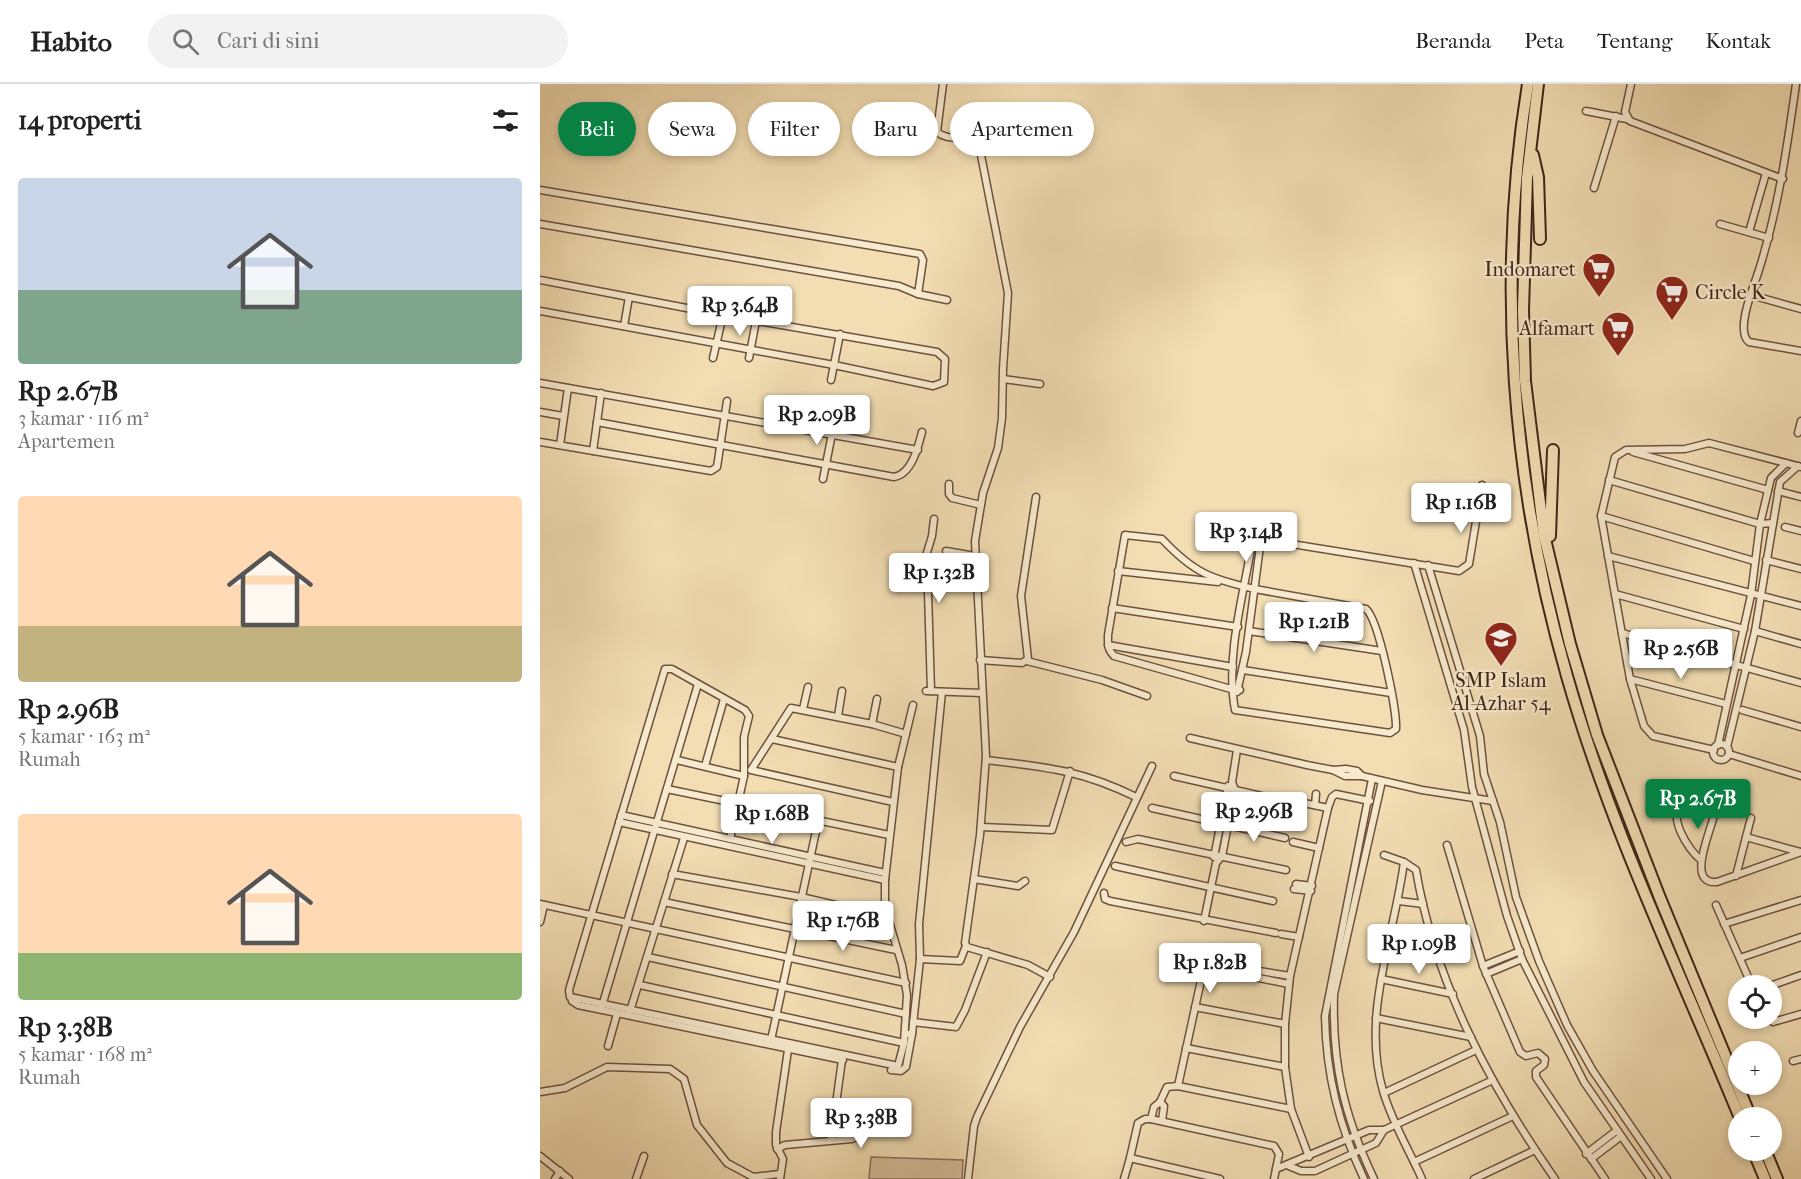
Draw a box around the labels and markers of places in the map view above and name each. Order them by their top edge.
supermarket icon: Indomaret [1581,251,1617,298]
place label: Indomaret [1484,258,1576,281]
supermarket icon: Circle K [1654,274,1690,321]
place label: Circle K [1695,281,1767,304]
pin: Rp 3.64B [678,286,802,337]
supermarket icon: Alfamart [1600,310,1636,357]
place label: Alfamart [1518,317,1595,340]
pin: Rp 2.09B [755,395,879,446]
pin: Rp 1.16B [1399,483,1523,534]
pin: Rp 3.14B [1184,512,1308,563]
pin: Rp 1.32B [877,553,1001,604]
pin: Rp 1.21B [1252,602,1376,653]
school or university icon: SMP Islam Al-Azhar 54 [1483,620,1519,667]
pin: Rp 2.56B [1619,629,1743,680]
place label: SMP Islam Al-Azhar 54 [1450,669,1552,715]
pin: Rp 2.67B [1636,779,1760,830]
pin: Rp 2.96B [1192,792,1316,843]
pin: Rp 1.68B [710,794,834,845]
pin: Rp 1.76B [781,901,905,952]
pin: Rp 1.09B [1357,924,1481,975]
pin: Rp 1.82B [1148,943,1272,994]
pin: Rp 3.38B [799,1098,923,1149]

